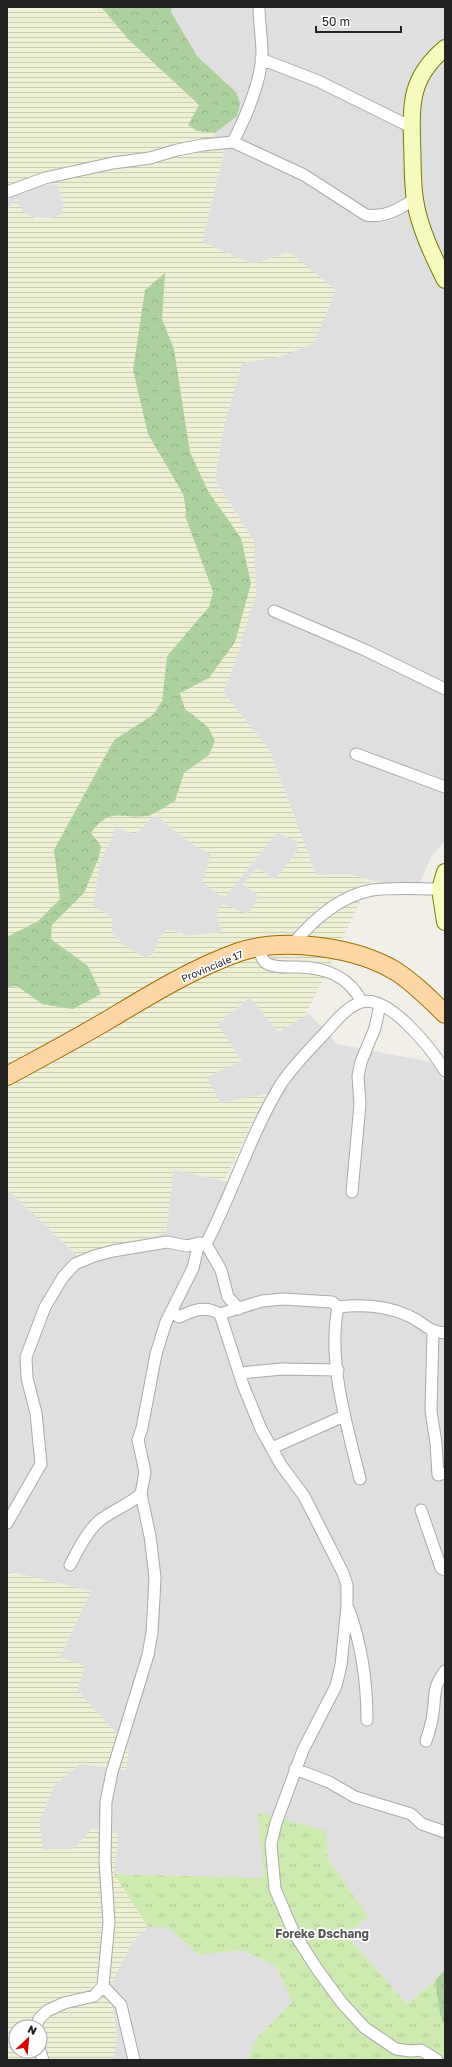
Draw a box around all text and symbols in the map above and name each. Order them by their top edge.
scale bar [316,8,401,34]
text: 50 m [322,14,350,29]
street label: Provinciale 17 [179,948,245,984]
district label: Foreke Dschang [275,1926,369,1941]
north arrow [8,2019,48,2059]
text: N [26,2022,39,2037]

